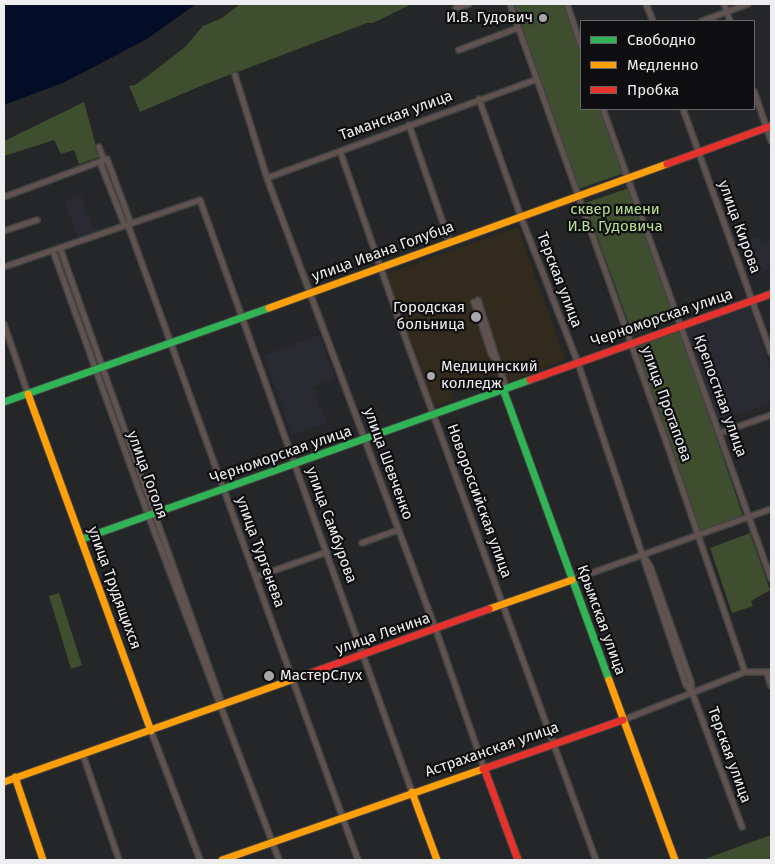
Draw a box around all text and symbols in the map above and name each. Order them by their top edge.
place label: И.В. Гудович [446,9,533,27]
marker: И.В. Гудович [537,12,549,24]
legend [580,20,755,110]
text: Свободно [627,31,696,49]
text: Медленно [627,56,699,74]
text: Пробка [627,81,679,99]
street label: Таманская улица [337,87,455,145]
street label: улица Кирова [714,178,764,276]
park label: сквер имени И.В. Гудовича [567,201,663,236]
street label: улица Ивана Голубца [310,218,456,286]
street label: Терская улица [533,230,585,330]
street label: Черноморская улица [589,285,735,351]
place label: Городская больница [393,299,465,334]
marker: Городская больница [469,310,483,324]
street label: Крепостная улица [690,333,750,459]
street label: улица Протапова [637,344,695,464]
place label: Медицинский колледж [441,358,538,393]
marker: Медицинский колледж [425,370,437,382]
street label: улица Шевченко [359,406,417,522]
street label: Новороссийская улица [443,421,515,581]
street label: Черноморская улица [208,422,354,488]
street label: улица Гоголя [123,429,171,521]
street label: улица Самбурова [302,464,360,586]
street label: улица Тургенева [232,494,288,610]
street label: улица Трудящихся [83,524,145,652]
street label: Крымская улица [573,563,629,677]
street label: улица Ленина [333,609,433,659]
place label: МастерСлух [280,667,362,685]
marker: МастерСлух [262,669,276,683]
street label: Терская улица [703,704,755,806]
street label: Астраханская улица [423,719,561,781]

